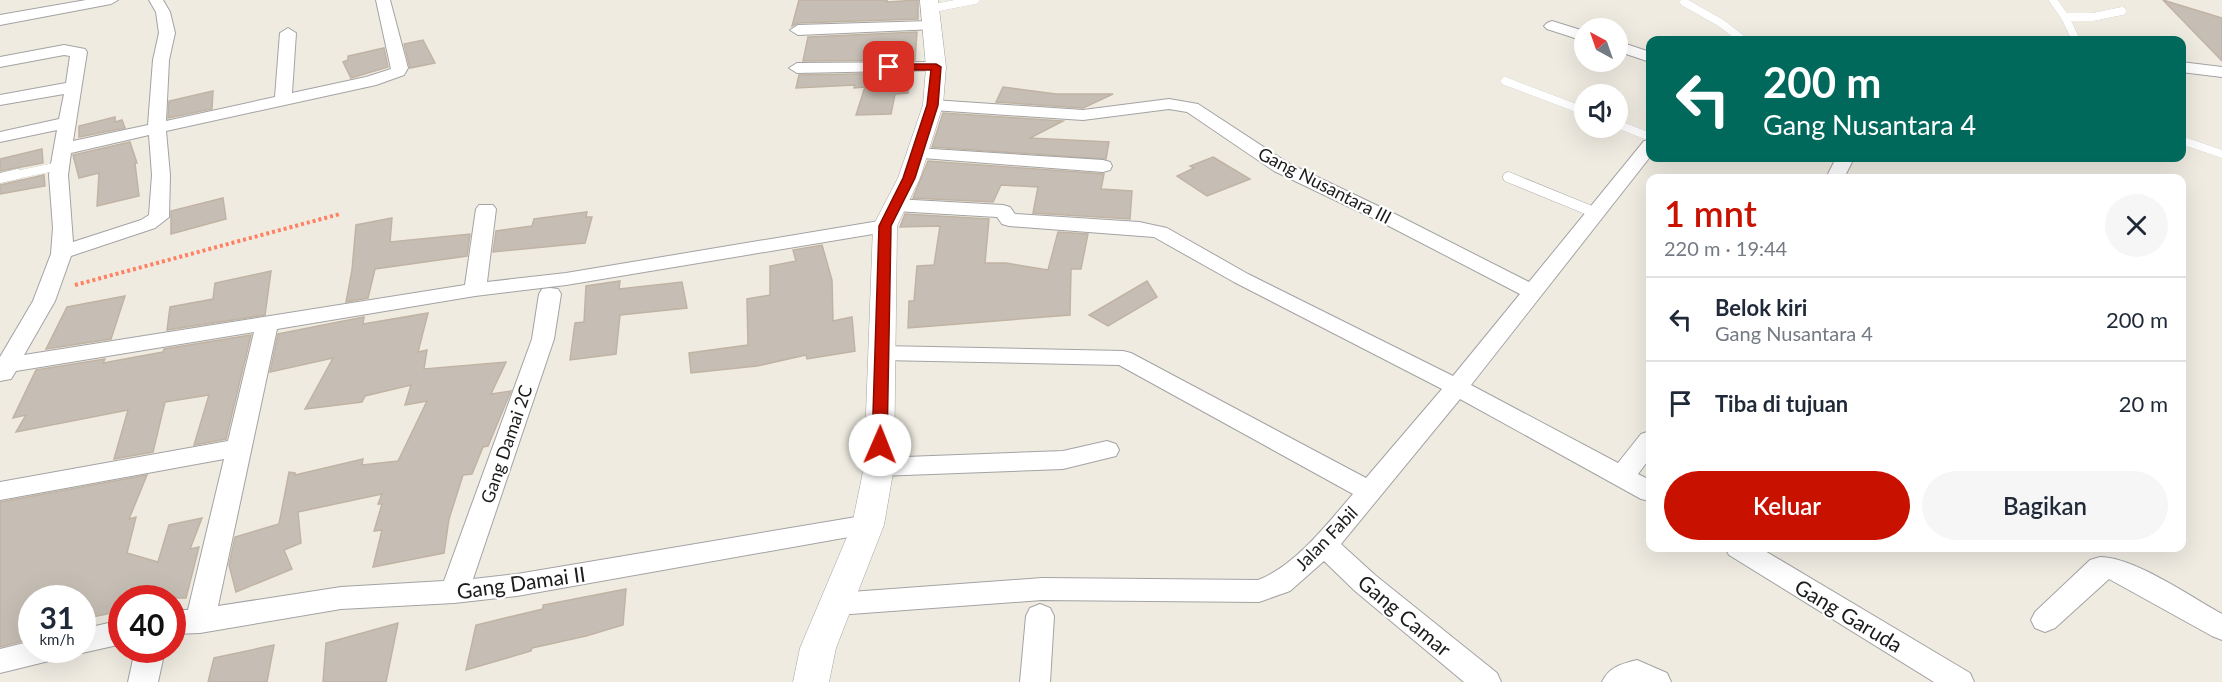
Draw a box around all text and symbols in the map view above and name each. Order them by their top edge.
north arrow [1574,18,1628,72]
map controls [1574,18,1628,138]
pin [863,41,914,92]
icon: arrive [872,50,905,83]
text: 200 m [1763,57,1881,107]
icon: left [1664,60,1742,138]
button: sound [1574,84,1628,138]
text: Gang Nusantara 4 [1763,108,1976,141]
street label: Gang Nusantara III [1255,142,1395,228]
text: 1 mnt [1664,191,1757,235]
button: close [2105,194,2168,257]
text: 220 m · 19:44 [1664,236,1787,260]
text: Belok kiri [1715,294,1807,321]
icon: left [1664,303,1697,336]
text: 200 m [2106,306,2168,333]
text: Gang Nusantara 4 [1715,321,1873,345]
street label: Gang Damai 2C [475,382,537,506]
icon: arrive [1664,387,1697,420]
text: Tiba di tujuan [1715,390,1848,417]
text: 20 m [2119,390,2168,417]
position arrow [848,413,912,477]
button: Keluar [1664,471,1910,540]
button: Bagikan [1922,471,2168,540]
street label: Jalan Fabil [1290,501,1362,575]
street label: Gang Damai II [455,561,587,603]
street label: Gang Camar [1353,569,1457,661]
street label: Gang Garuda [1791,573,1907,657]
speed limit sign: 40 [108,585,186,663]
text: 31 [40,599,74,635]
text: km/h [39,630,75,648]

